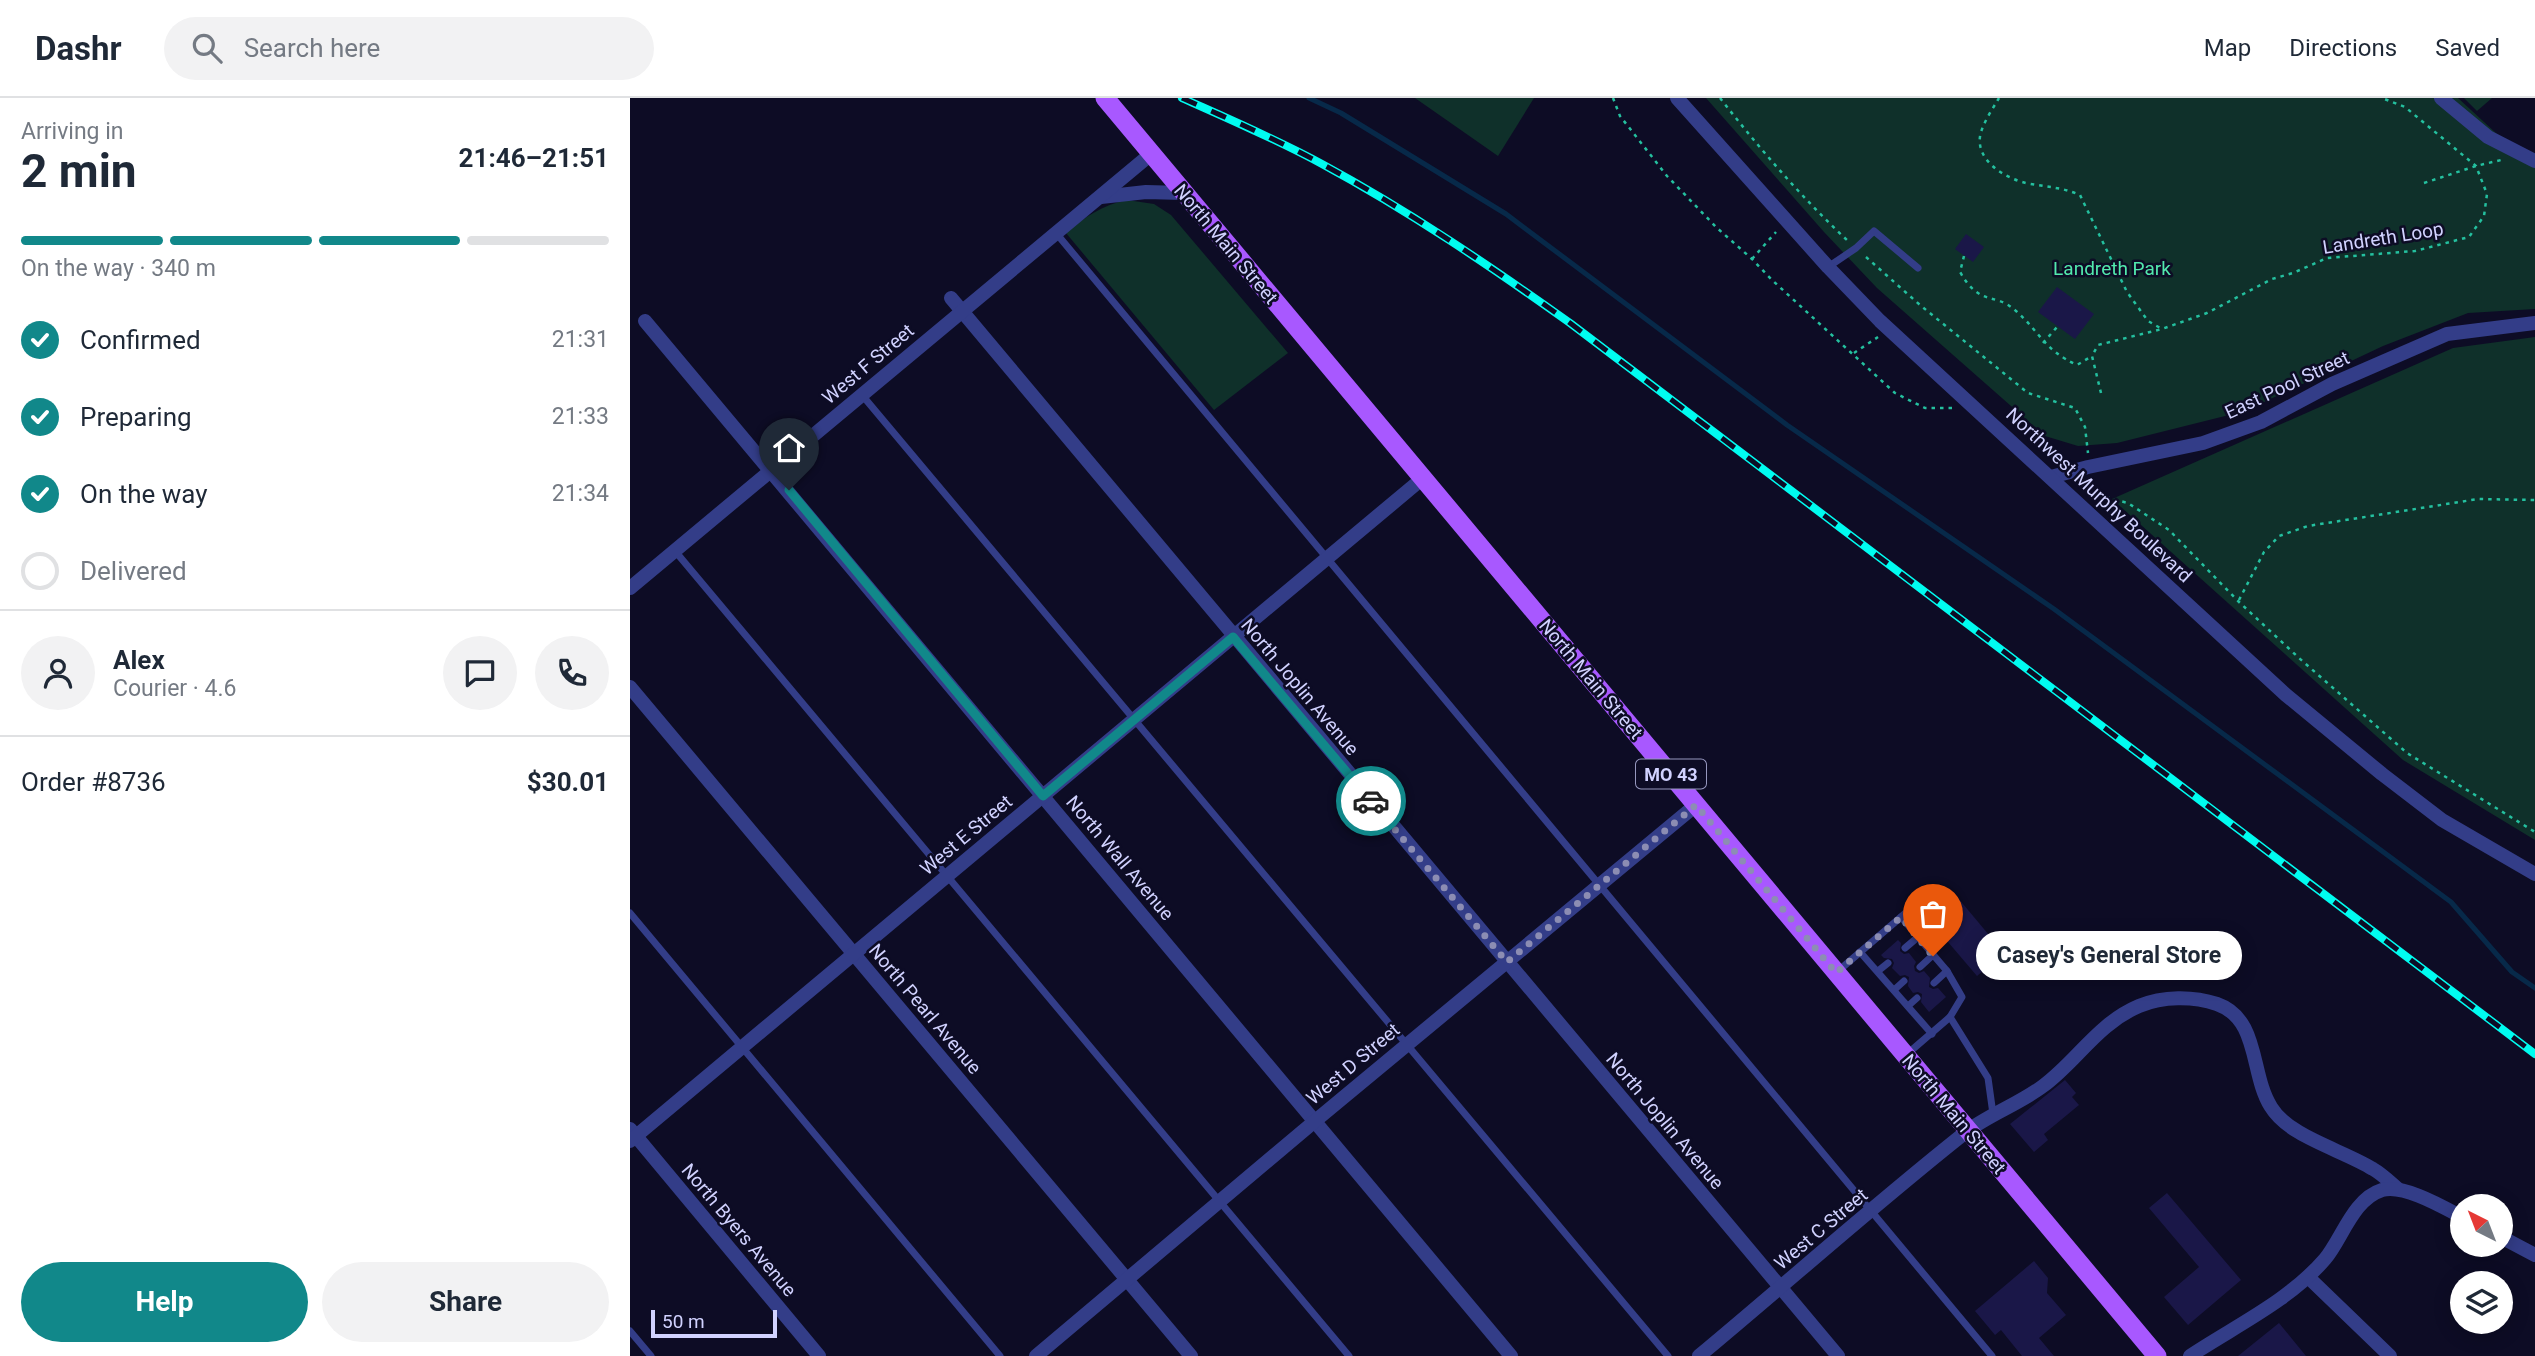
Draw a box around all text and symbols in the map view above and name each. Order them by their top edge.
search box [164,17,654,80]
text: Dashr [35,29,122,68]
icon: search [188,29,226,67]
text: Search here [244,33,380,63]
text: Map [2204,34,2251,62]
text: Directions [2289,34,2397,62]
text: Saved [2435,34,2500,62]
text: Arriving in [21,118,124,145]
text: 21:46–21:51 [459,143,609,173]
text: 2 min [21,144,137,198]
street label: North Main Street [1169,179,1283,309]
street label: Landreth Loop [2321,217,2445,259]
text: On the way · 340 m [21,255,216,282]
park label: Landreth Park [2053,257,2171,280]
street label: West F Street [817,319,919,409]
icon: check [21,321,59,359]
text: Confirmed [80,325,201,355]
text: 21:31 [552,326,609,353]
street label: East Pool Street [2221,346,2353,424]
icon: check [21,398,59,436]
text: Preparing [80,402,192,432]
text: 21:33 [552,403,609,430]
street label: Northwest Murphy Boulevard [2001,403,2197,587]
pin [759,418,819,490]
icon: home [770,429,808,467]
icon: check [21,475,59,513]
text: On the way [80,479,208,509]
text: 21:34 [552,480,609,507]
text: Delivered [80,556,187,586]
street label: North Joplin Avenue [1236,614,1364,760]
street label: North Main Street [1534,614,1648,744]
button: person [21,636,95,710]
button: chat [443,636,517,710]
button: phone [535,636,609,710]
text: Alex [113,645,165,675]
text: Courier · 4.6 [113,675,236,702]
road number: MO 43 [1636,760,1706,788]
courier [1336,766,1406,836]
text: Order #8736 [21,767,166,797]
text: $30.01 [527,767,609,797]
icon: car [1352,782,1390,820]
street label: West E Street [915,790,1017,880]
street label: North Wall Avenue [1061,791,1179,925]
pin [1903,884,1963,956]
icon: bag [1914,895,1952,933]
callout: Casey's General Store [1975,932,2241,980]
street label: North Pearl Avenue [864,939,986,1079]
text: Casey's General Store [1997,942,2221,969]
street label: West D Street [1302,1018,1404,1110]
street label: North Joplin Avenue [1601,1048,1729,1194]
street label: North Main Street [1897,1049,2011,1179]
street label: North Byers Avenue [677,1159,801,1301]
street label: West C Street [1770,1183,1872,1275]
north arrow [2450,1194,2513,1256]
map controls [2450,1194,2513,1334]
button: Help [21,1262,308,1342]
button: Share [322,1262,609,1342]
button: layers [2450,1271,2513,1334]
scale bar [651,1307,777,1339]
text: 50 m [662,1310,705,1333]

